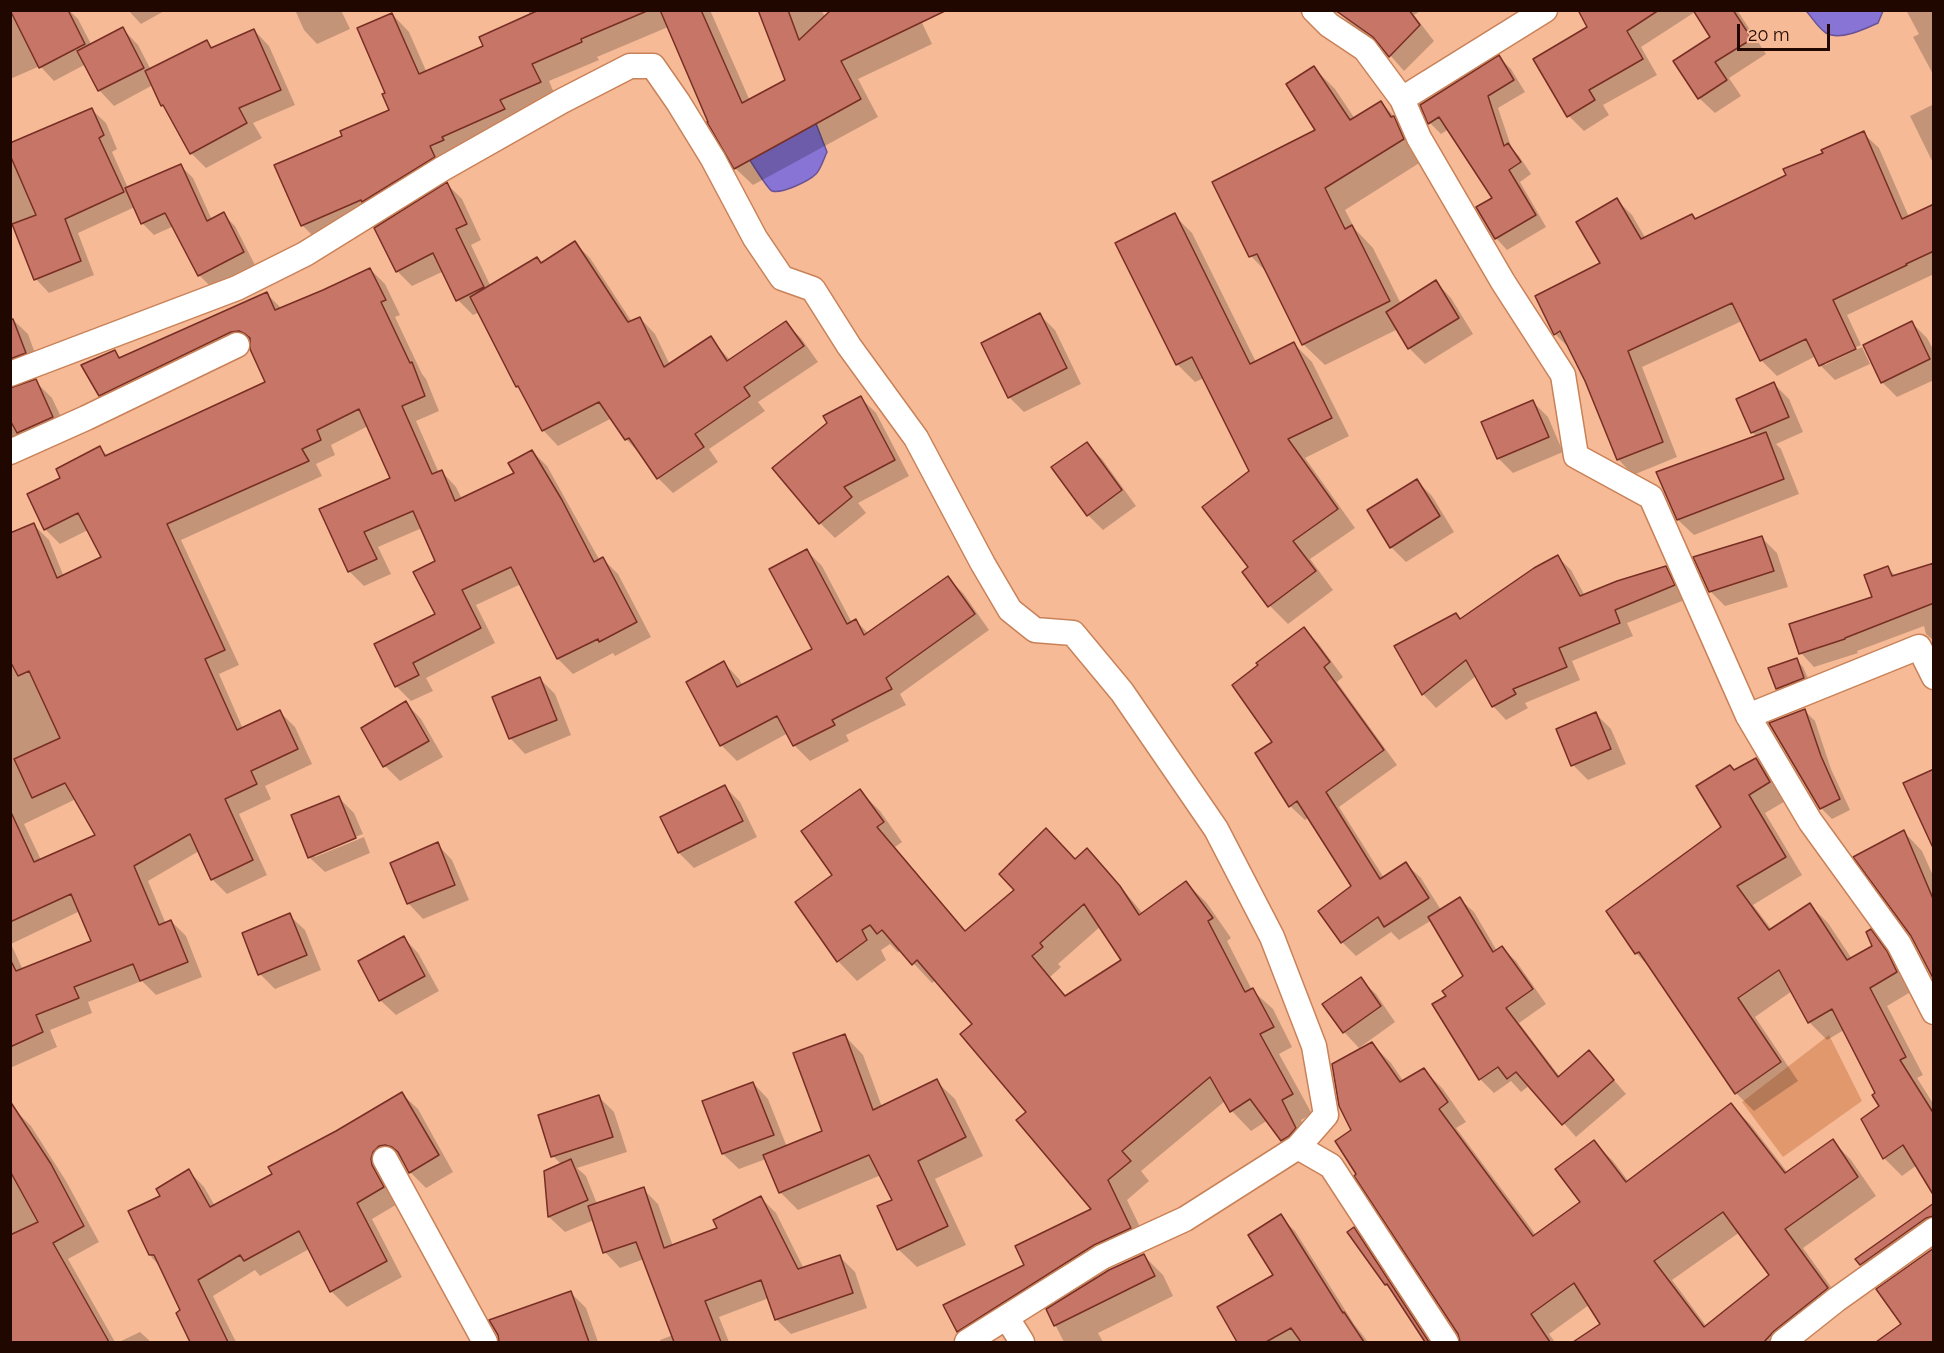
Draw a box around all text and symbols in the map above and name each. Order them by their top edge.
scale bar [1740,12,1833,50]
text: 20 m [1748,24,1790,45]

